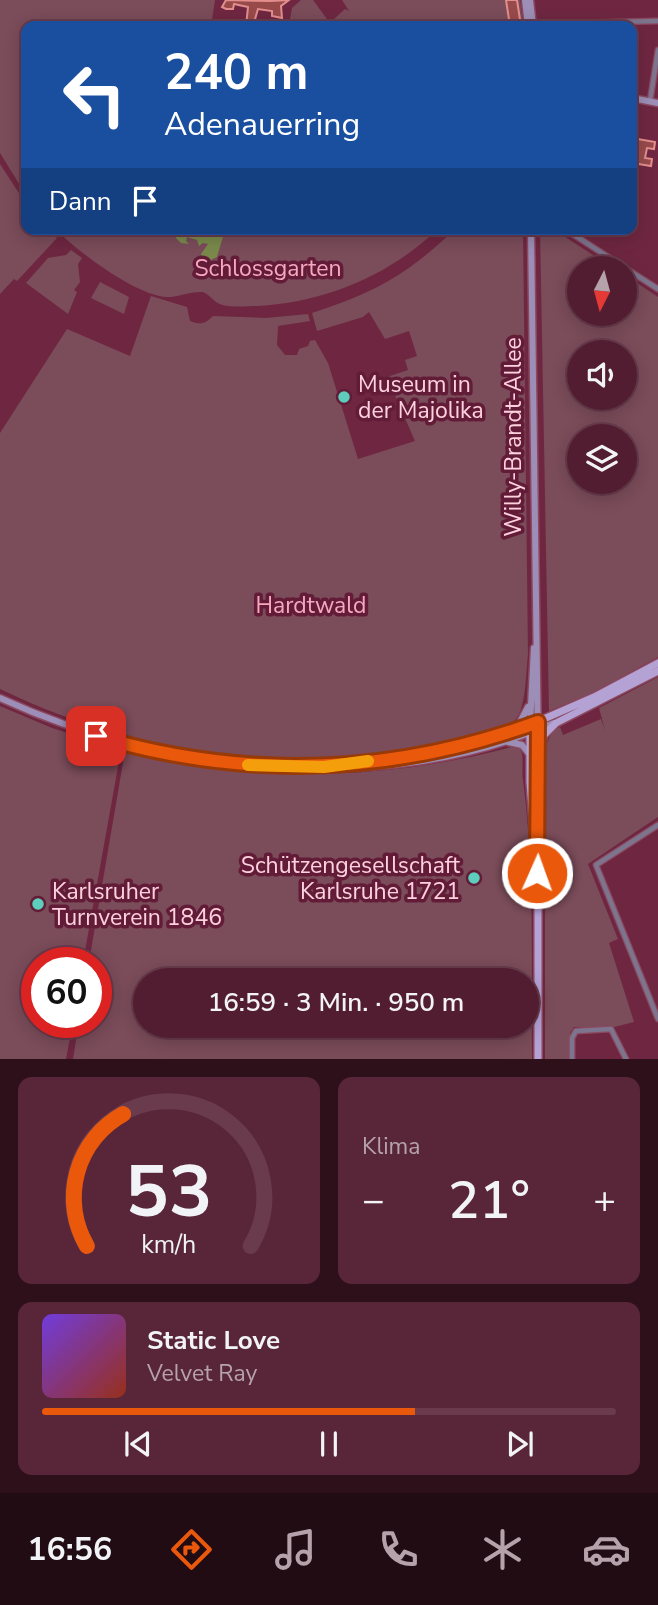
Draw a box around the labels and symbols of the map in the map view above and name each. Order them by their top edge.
park label: Schlossgarten [194,253,342,284]
north arrow [567,256,637,326]
street label: Willy-Brandt-Allee [498,337,529,537]
place label: Museum in der Majolika [358,369,484,426]
marker: Museum in der Majolika [336,389,352,405]
park label: Hardtwald [256,590,366,621]
pin [66,706,126,766]
position arrow [500,836,574,910]
place label: Schützengesellschaft Karlsruhe 1721 [241,850,461,907]
marker: Schützengesellschaft Karlsruhe 1721 [466,870,482,886]
place label: Karlsruher Turnverein 1846 [52,876,222,933]
marker: Karlsruher Turnverein 1846 [30,896,46,912]
speed limit sign: 60 [21,947,112,1038]

